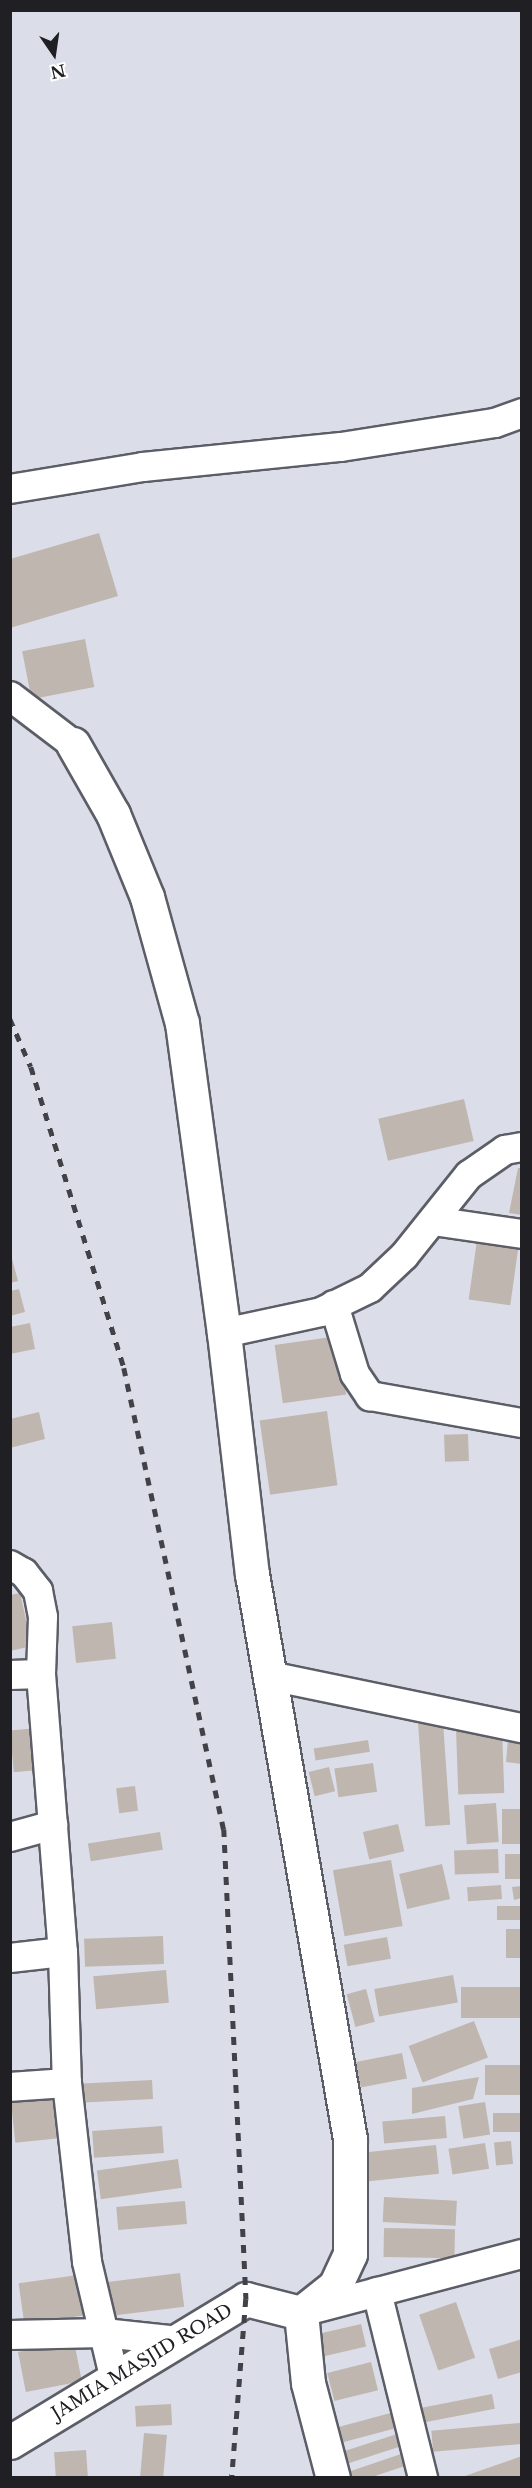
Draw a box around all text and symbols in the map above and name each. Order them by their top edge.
north arrow [24,24,84,84]
text: N [48,60,68,83]
street label: JAMIA MASJID ROAD [47,2299,237,2425]

